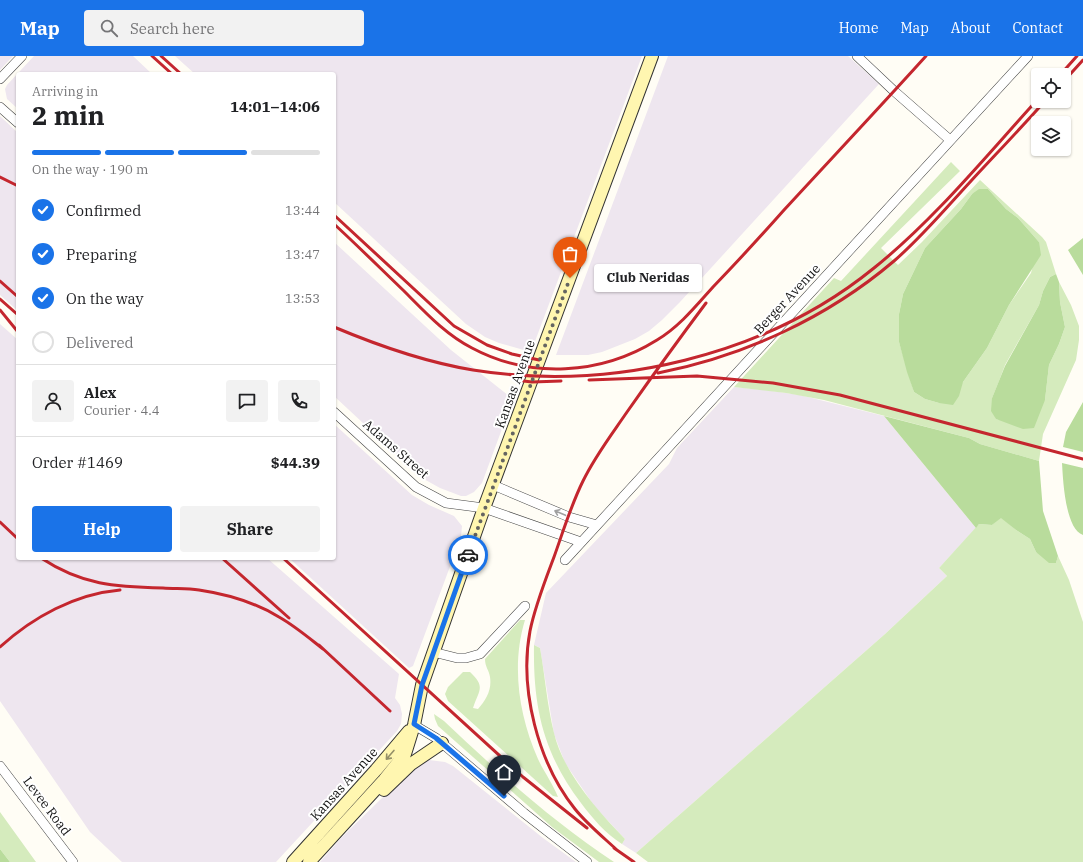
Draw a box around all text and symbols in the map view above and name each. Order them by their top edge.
search box [84,10,364,46]
text: Map [20,16,60,40]
icon: search [98,17,120,39]
text: Search here [130,19,214,38]
text: Home [839,19,878,37]
text: Map [900,19,929,37]
text: About [951,19,990,37]
text: Contact [1012,19,1063,37]
map controls [1031,68,1071,156]
button: locate [1031,68,1071,108]
text: Arriving in [32,83,98,100]
text: 14:01–14:06 [230,97,320,116]
text: 2 min [32,98,105,132]
button: layers [1031,116,1071,156]
text: On the way · 190 m [32,161,148,178]
icon: check [32,199,54,221]
text: Confirmed [66,201,141,220]
text: 13:44 [285,202,320,219]
pin [553,237,587,278]
icon: check [32,243,54,265]
icon: bag [559,243,581,265]
text: Preparing [66,245,137,264]
text: 13:47 [285,246,320,263]
street label: Berger Avenue [750,260,824,338]
callout: Club Neridas [594,264,702,292]
text: Club Neridas [607,269,689,286]
icon: check [32,287,54,309]
text: On the way [66,289,144,308]
text: 13:53 [285,290,320,307]
text: Delivered [66,333,134,352]
street label: Kansas Avenue [491,337,539,431]
button: person [32,380,74,422]
button: chat [226,380,268,422]
button: phone [278,380,320,422]
text: Alex [84,383,116,402]
text: Courier · 4.4 [84,402,160,419]
street label: Adams Street [359,416,433,483]
text: Order #1469 [32,453,123,472]
text: $44.39 [271,453,320,472]
button: Help [32,506,172,552]
button: Share [180,506,320,552]
one-way arrow [554,508,566,516]
courier [448,535,488,575]
icon: car [457,544,479,566]
street label: Kansas Avenue [307,744,381,824]
one-way arrow [385,749,394,760]
pin [487,755,521,796]
icon: home [493,761,515,783]
street label: Levee Road [19,773,75,839]

